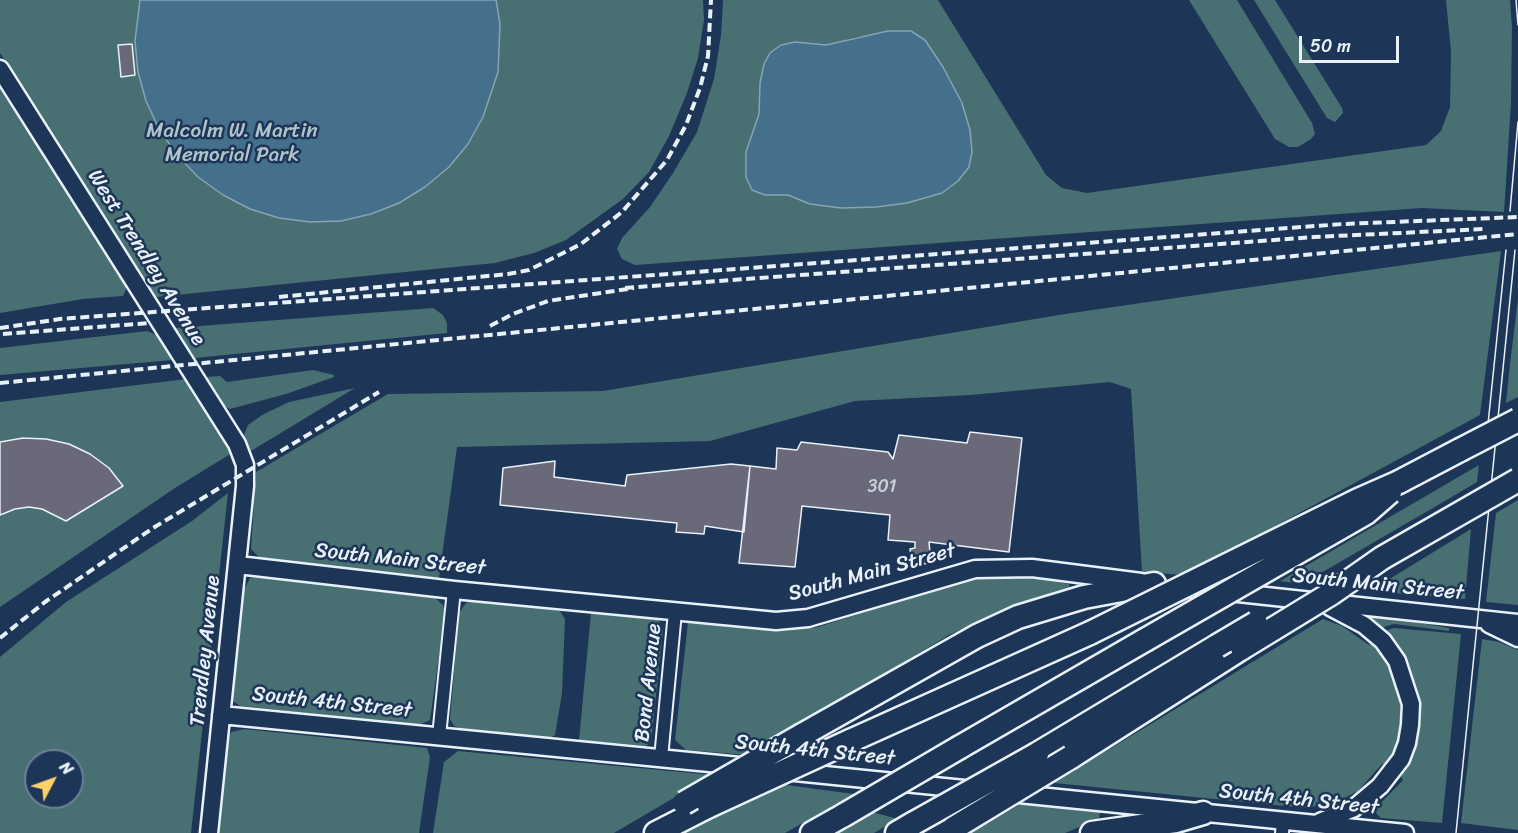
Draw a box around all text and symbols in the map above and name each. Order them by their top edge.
scale bar [1302,24,1402,62]
text: 50 m [1310,30,1351,62]
park label: Malcolm W. Martin Memorial Park [146,119,318,169]
street label: West Trendley Avenue [82,165,210,351]
house number: 301 [868,476,896,498]
street label: South Main Street [313,538,487,582]
street label: South Main Street [786,539,958,607]
street label: South Main Street [1291,563,1465,607]
street label: Trendley Avenue [186,574,226,728]
street label: Bond Avenue [630,623,668,743]
street label: South 4th Street [251,682,413,724]
street label: South 4th Street [734,730,896,772]
north arrow [24,749,84,809]
text: N [52,754,81,782]
street label: South 4th Street [1218,779,1380,821]

